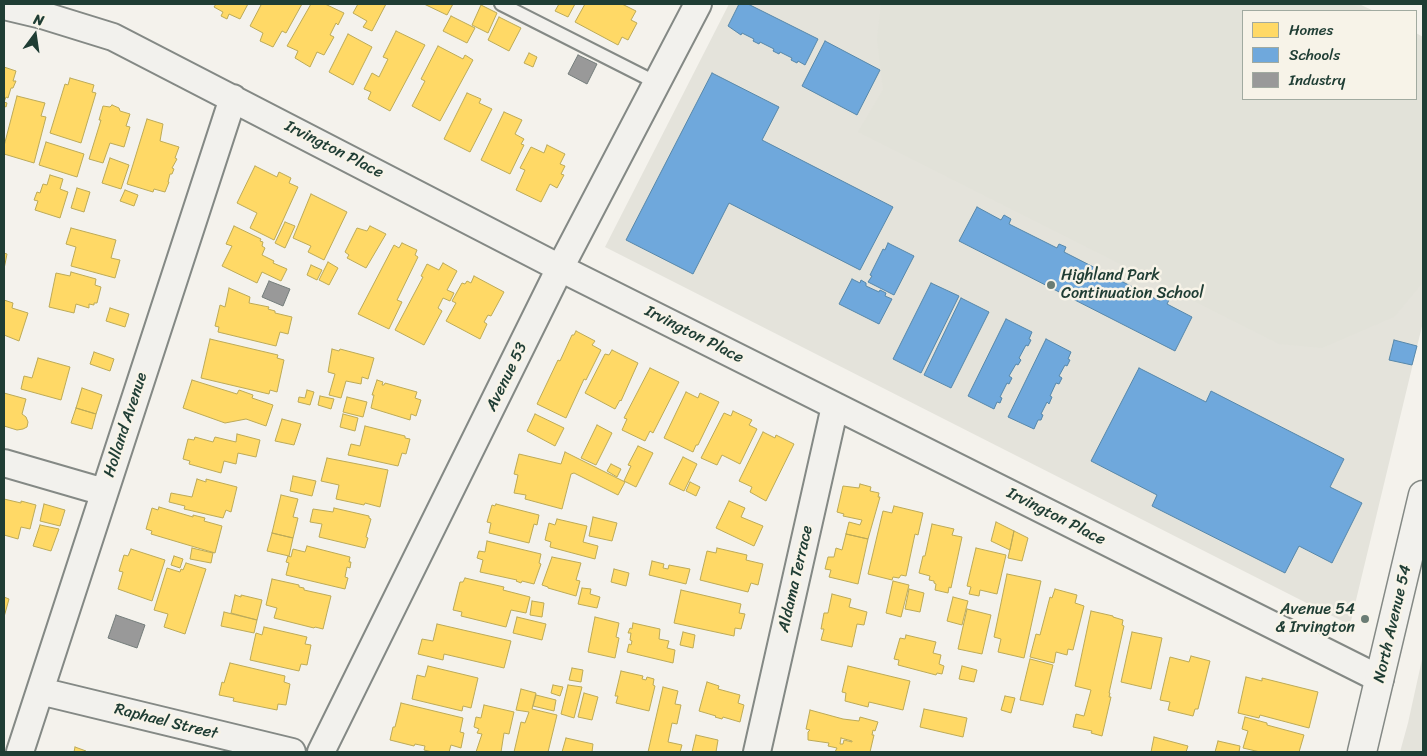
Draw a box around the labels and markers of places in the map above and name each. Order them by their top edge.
place label: Highland Park Continuation School [1061,266,1204,304]
marker: Highland Park Continuation School [1045,279,1057,291]
place label: Avenue 54 & Irvington [1275,600,1355,638]
marker: Avenue 54 & Irvington [1359,613,1371,625]

